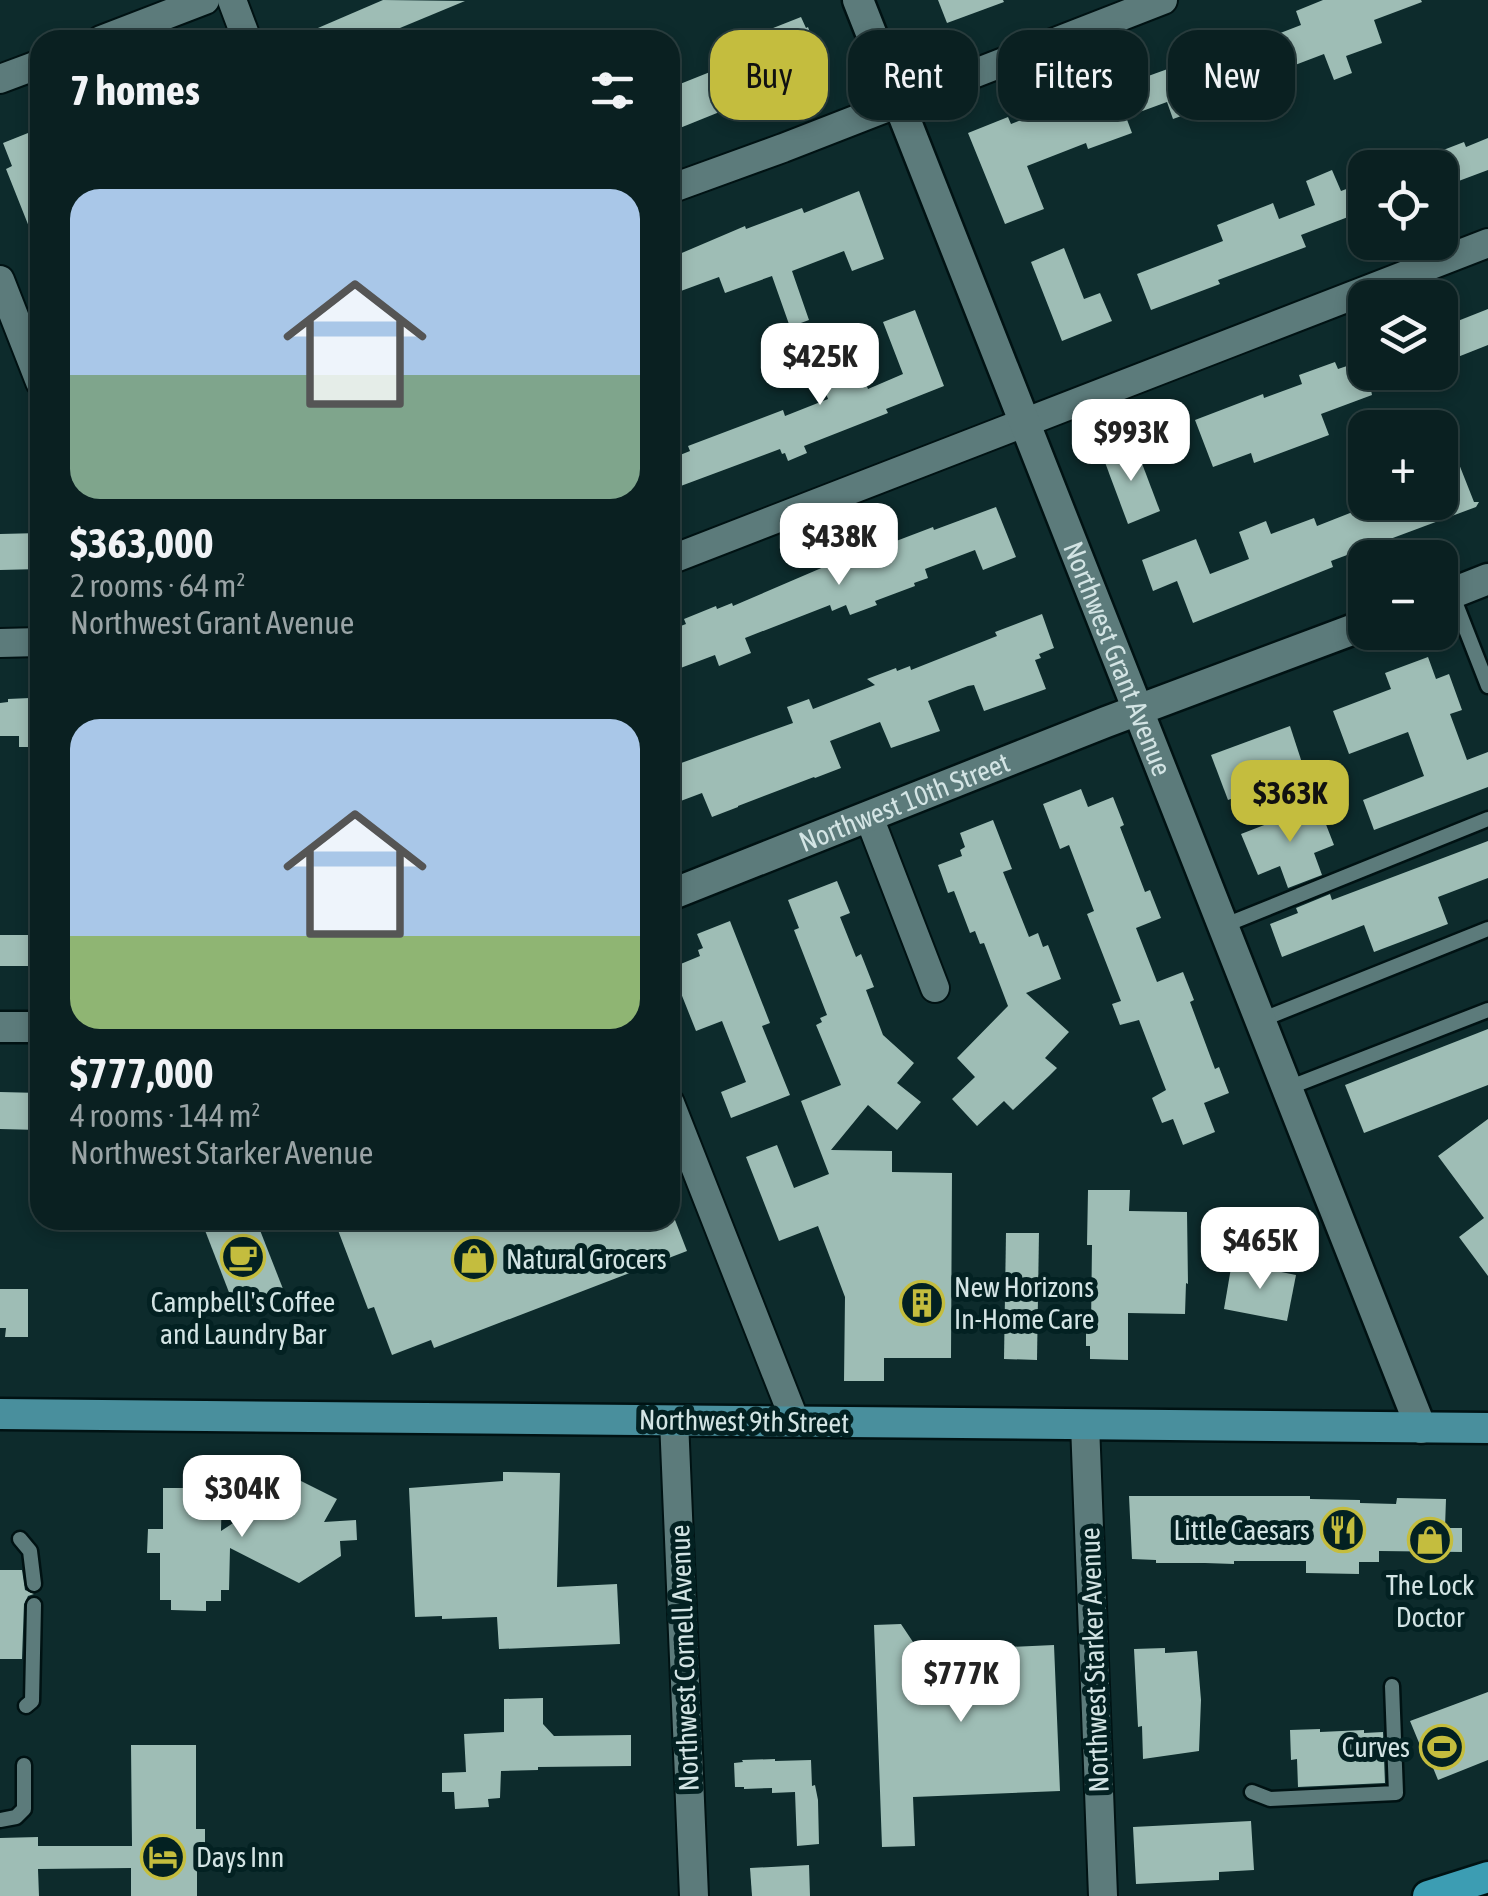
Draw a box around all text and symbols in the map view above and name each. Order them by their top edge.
chip: Buy [710,30,828,120]
chip: Rent [848,30,978,120]
chip: Filters [998,30,1148,120]
chip: New [1168,30,1295,120]
icon: filters [585,63,640,118]
text: 7 homes [70,66,200,114]
map controls [1348,150,1458,650]
button: locate [1348,150,1458,260]
icon: home [265,254,445,434]
button: layers [1348,280,1458,390]
pin: $425K [750,323,890,408]
text: $425K [783,337,857,374]
pin: $993K [1061,399,1201,484]
button: + [1348,410,1458,520]
text: $993K [1094,413,1168,450]
pin: $438K [769,503,909,588]
text: $438K [802,517,876,554]
text: $363,000 [70,519,214,567]
street label: Northwest Grant Avenue [1057,537,1178,780]
button: − [1348,540,1458,650]
text: 2 rooms · 64 m² [70,567,245,604]
text: Northwest Grant Avenue [70,604,354,641]
street label: Northwest 10th Street [794,746,1014,858]
pin: $363K [1220,760,1360,845]
text: $363K [1253,774,1327,811]
icon: home [265,784,445,964]
text: $777,000 [70,1049,214,1097]
text: 4 rooms · 144 m² [70,1097,260,1134]
text: Northwest Starker Avenue [70,1134,373,1171]
pin: $465K [1190,1207,1330,1292]
text: $465K [1223,1221,1297,1258]
cafe icon: Campbell's Coffee and Laundry Bar [220,1234,266,1280]
shop icon: Natural Grocers [451,1236,497,1282]
place label: Natural Grocers [506,1243,667,1275]
place label: New Horizons In-Home Care [954,1271,1094,1335]
building icon: New Horizons In-Home Care [899,1280,945,1326]
place label: Campbell's Coffee and Laundry Bar [151,1286,335,1350]
street label: Northwest 9th Street [639,1403,849,1439]
pin: $304K [172,1455,312,1540]
text: $304K [205,1469,279,1506]
restaurant icon: Little Caesars [1320,1507,1366,1553]
place label: Little Caesars [1174,1514,1310,1546]
shop icon: The Lock Doctor [1407,1517,1453,1563]
street label: Northwest Cornell Avenue [663,1524,705,1792]
street label: Northwest Starker Avenue [1073,1527,1115,1793]
place label: The Lock Doctor [1386,1569,1474,1633]
pin: $777K [891,1640,1031,1725]
text: $777K [924,1654,998,1691]
sports icon: Curves [1419,1724,1465,1770]
place label: Curves [1342,1731,1410,1763]
hotel icon: Days Inn [140,1834,186,1880]
place label: Days Inn [196,1841,284,1873]

